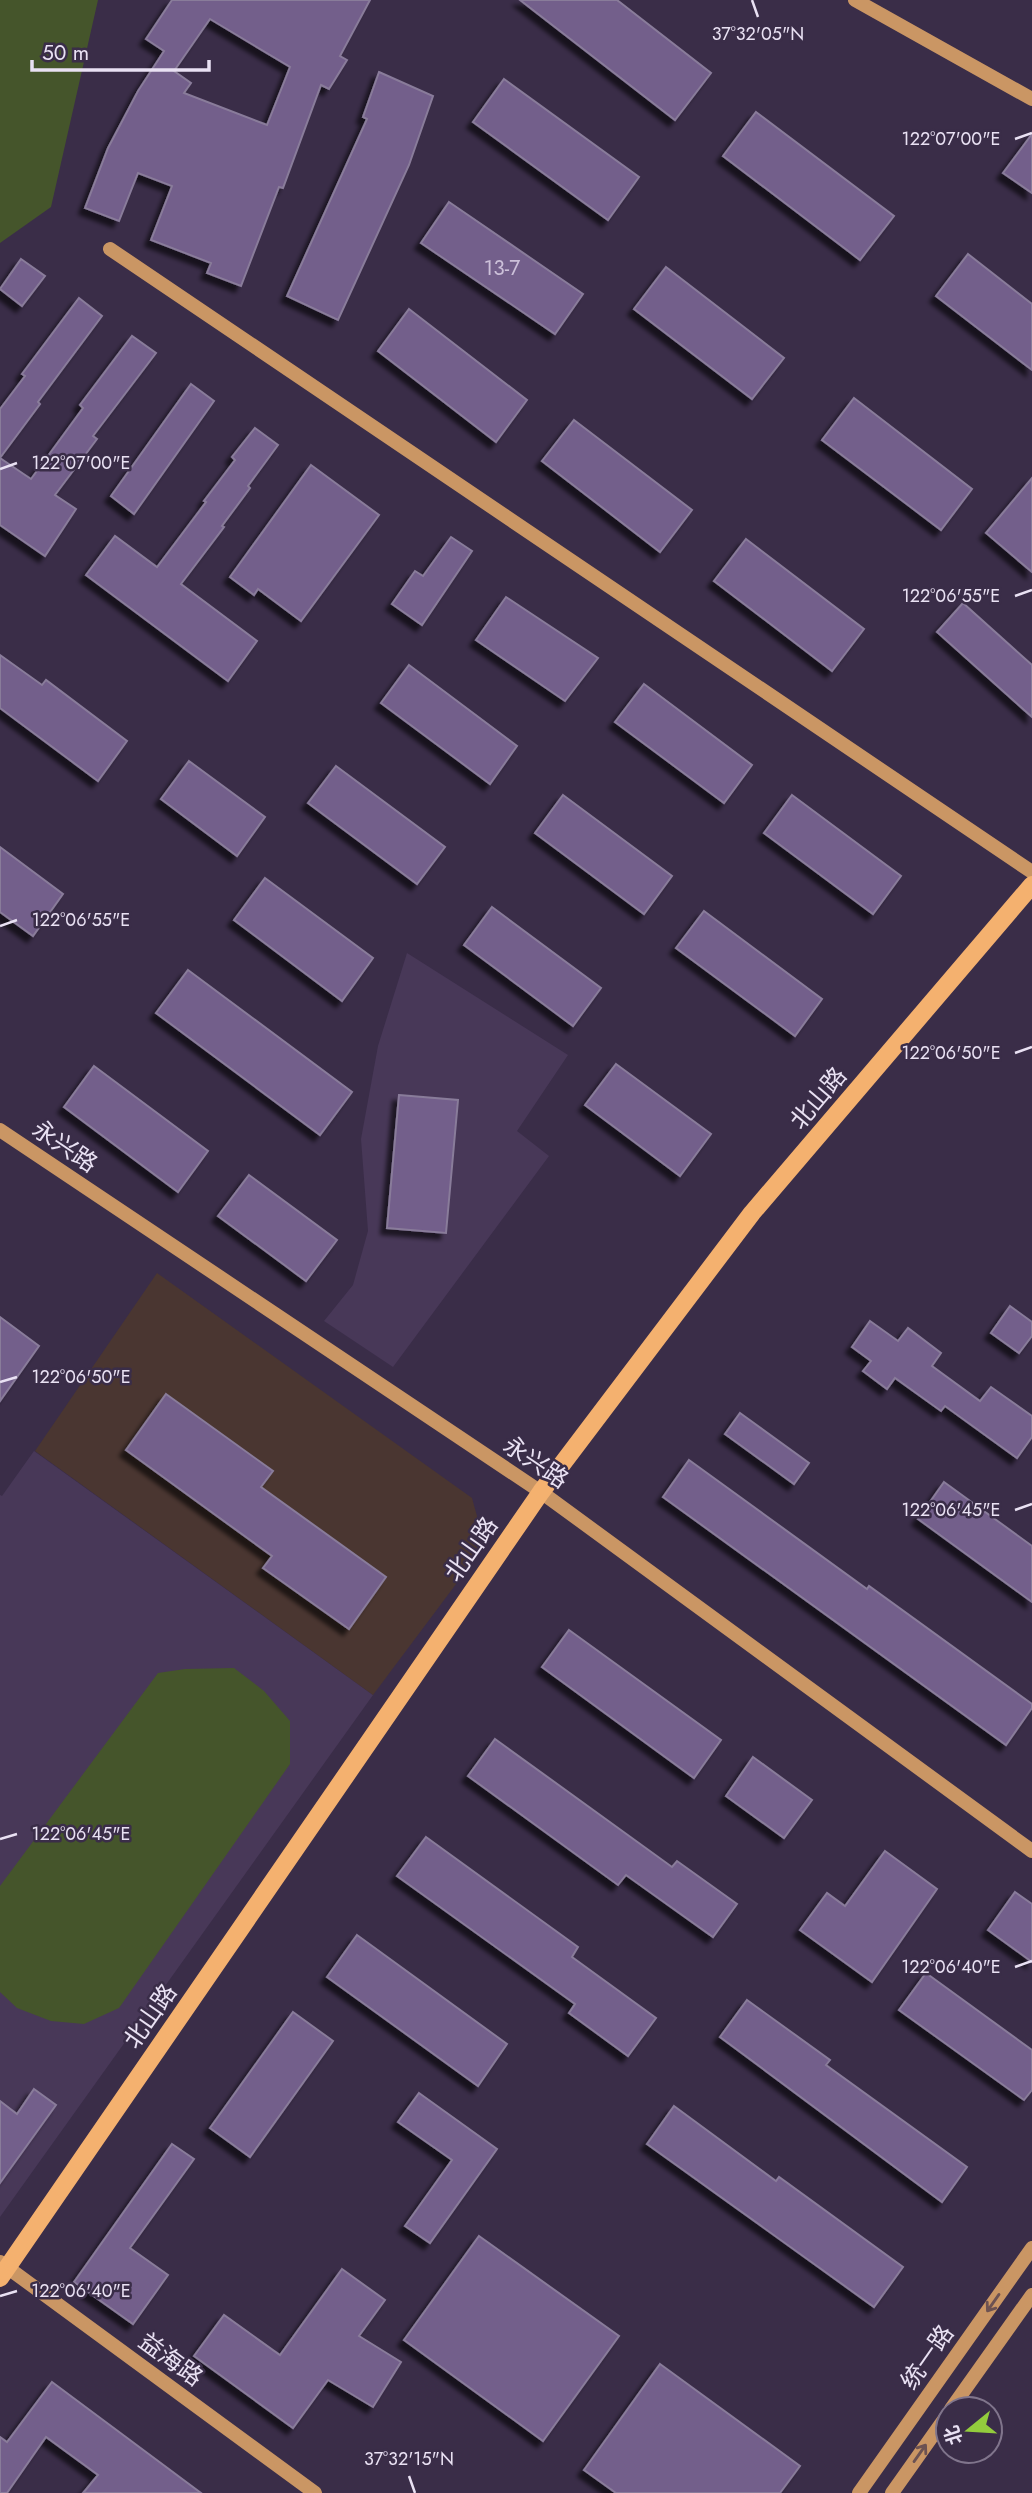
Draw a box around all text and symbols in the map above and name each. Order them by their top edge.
text: 37°32'05"N [712,21,804,47]
scale bar [32,28,208,72]
text: 50 m [42,38,89,68]
text: 122°07'00"E [902,126,1000,152]
house number: 13-7 [484,253,520,283]
text: 122°07'00"E [32,450,130,476]
text: 122°06'55"E [902,583,1000,609]
text: 122°06'55"E [32,907,130,933]
text: 122°06'50"E [901,1040,1001,1066]
street label: 北山路 [781,1059,855,1137]
street label: 永兴路 [25,1111,105,1181]
text: 122°06'50"E [31,1364,131,1390]
street label: 永兴路 [496,1427,576,1497]
text: 122°06'45"E [902,1497,1000,1523]
street label: 北山路 [436,1509,506,1589]
text: 122°06'45"E [32,1821,130,1847]
text: 122°06'40"E [901,1954,1001,1980]
street label: 北山路 [115,1976,185,2056]
text: 122°06'40"E [31,2278,131,2304]
one-way arrow [986,2293,1000,2312]
street label: 统一路 [892,2317,962,2397]
street label: 益海路 [132,2324,210,2394]
north arrow [934,2395,1004,2465]
text: 北 [938,2422,969,2448]
one-way arrow [913,2444,927,2463]
text: 37°32'15"N [364,2446,454,2472]

